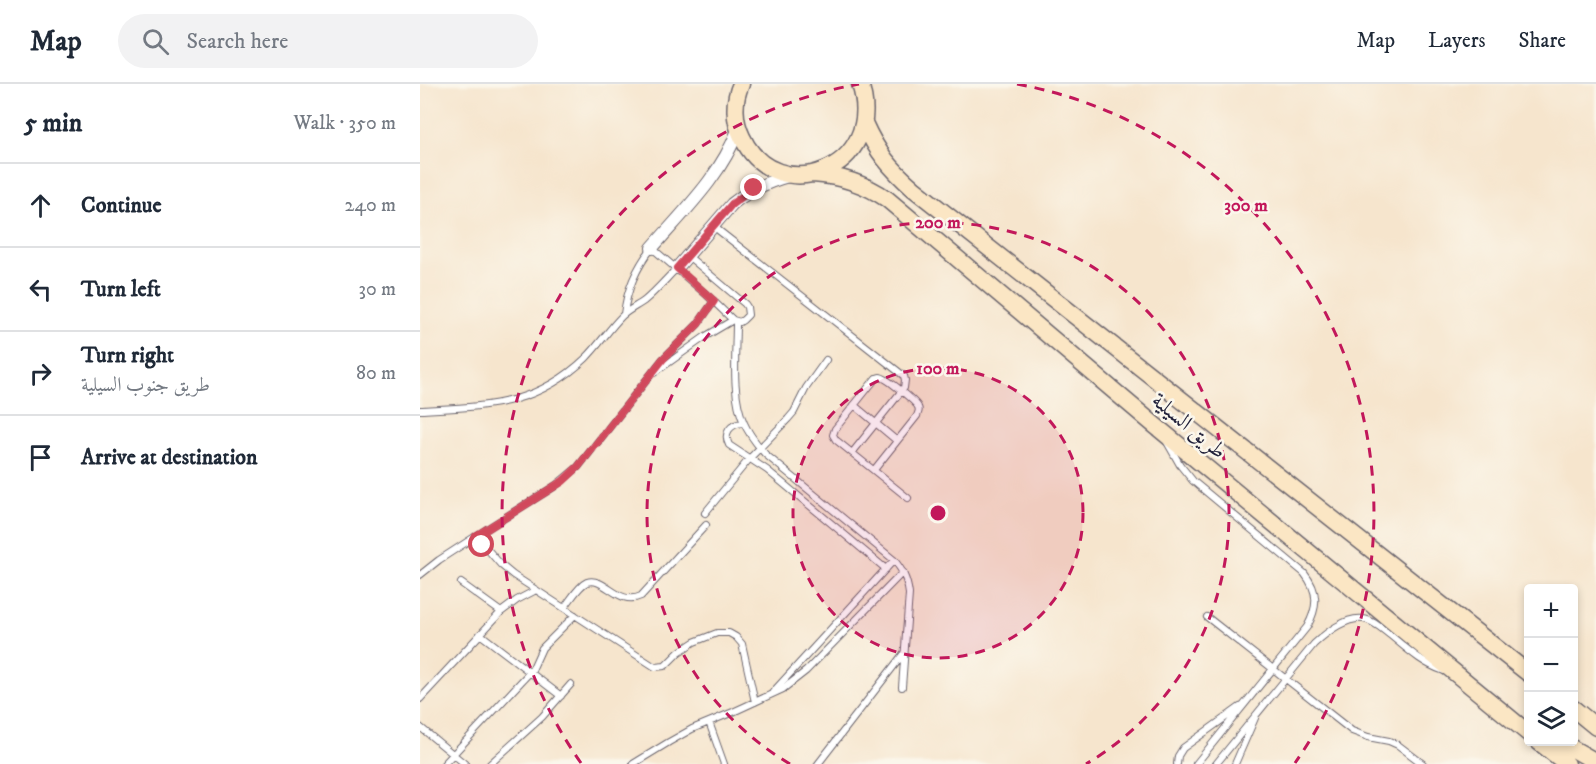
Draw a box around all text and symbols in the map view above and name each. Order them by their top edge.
search box [118,14,538,68]
text: Map [30,24,82,59]
icon: search [139,25,172,58]
text: Search here [187,28,288,55]
text: Map [1356,28,1395,54]
text: Layers [1428,28,1486,54]
text: Share [1519,28,1566,54]
text: 5 min [24,107,82,140]
text: Walk · 350 m [294,111,396,136]
route end [740,174,766,200]
icon: ahead [24,189,57,222]
text: Continue [81,192,162,219]
text: 240 m [345,193,396,218]
text: 300 m [1224,195,1268,217]
text: 200 m [915,212,961,234]
icon: left [24,273,57,306]
text: Turn left [81,276,161,303]
text: 30 m [358,277,396,302]
text: Turn right [81,342,174,369]
icon: right [24,357,57,390]
text: 100 m [916,358,960,380]
text: 80 m [356,361,396,386]
text: طريق جنوب السيلية [81,373,210,398]
street label: طريق السيلية [1146,387,1232,465]
icon: arrive [24,441,57,474]
text: Arrive at destination [81,444,258,471]
centre of rings [928,503,948,523]
route start [468,531,494,557]
map controls [1524,584,1578,746]
button: + [1524,584,1578,638]
button: − [1524,638,1578,692]
button: layers [1524,692,1578,746]

